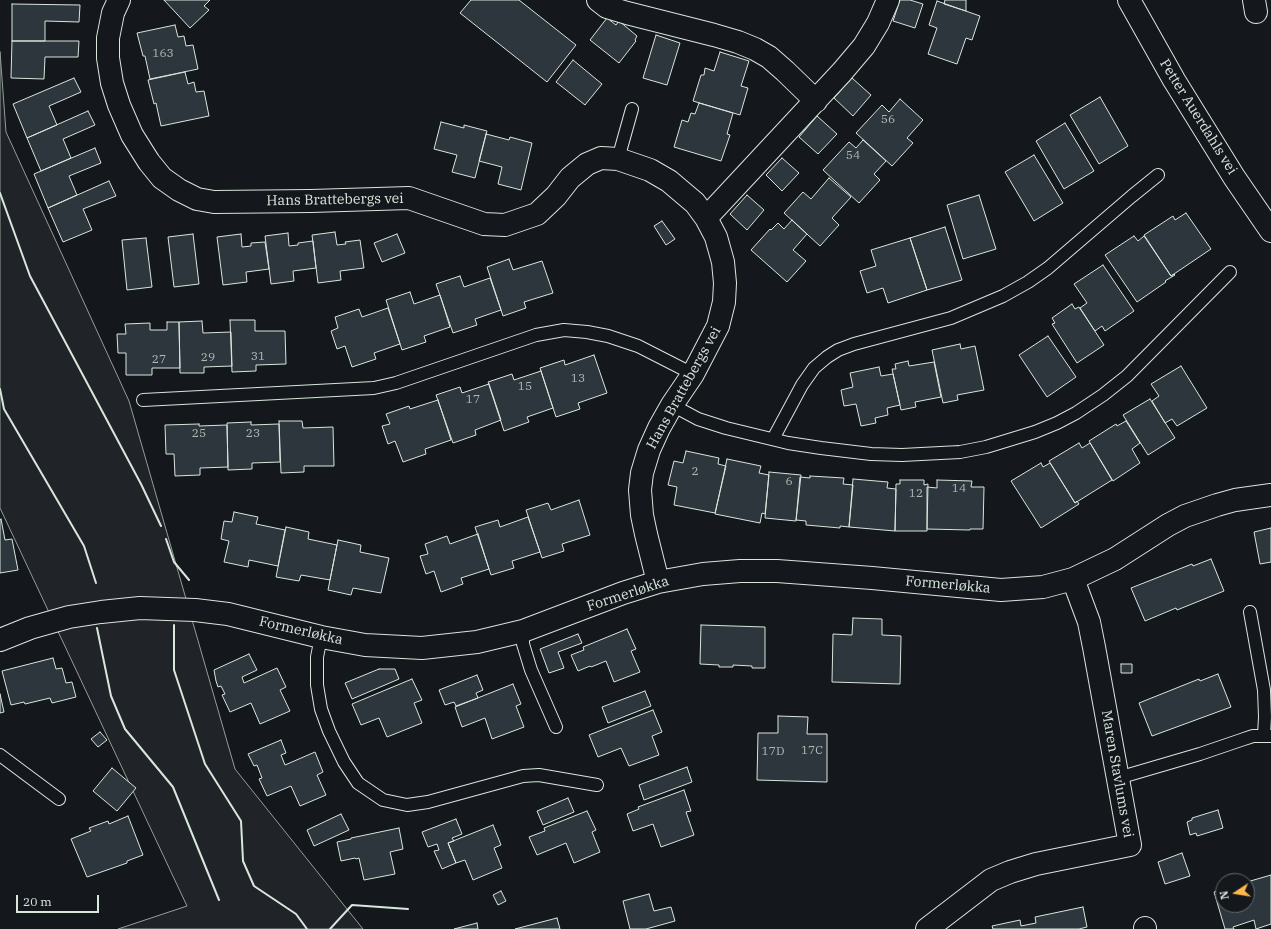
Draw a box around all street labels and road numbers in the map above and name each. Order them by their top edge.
street label: Petter Auerdahls vei [1156,56,1240,178]
street label: Hans Brattebergs vei [266,190,404,210]
street label: Hans Brattebergs vei [643,324,725,452]
street label: Formerløkka [585,573,671,615]
street label: Formerløkka [905,573,991,597]
street label: Formerløkka [257,613,345,649]
street label: Maren Stavlums vei [1097,709,1137,839]

